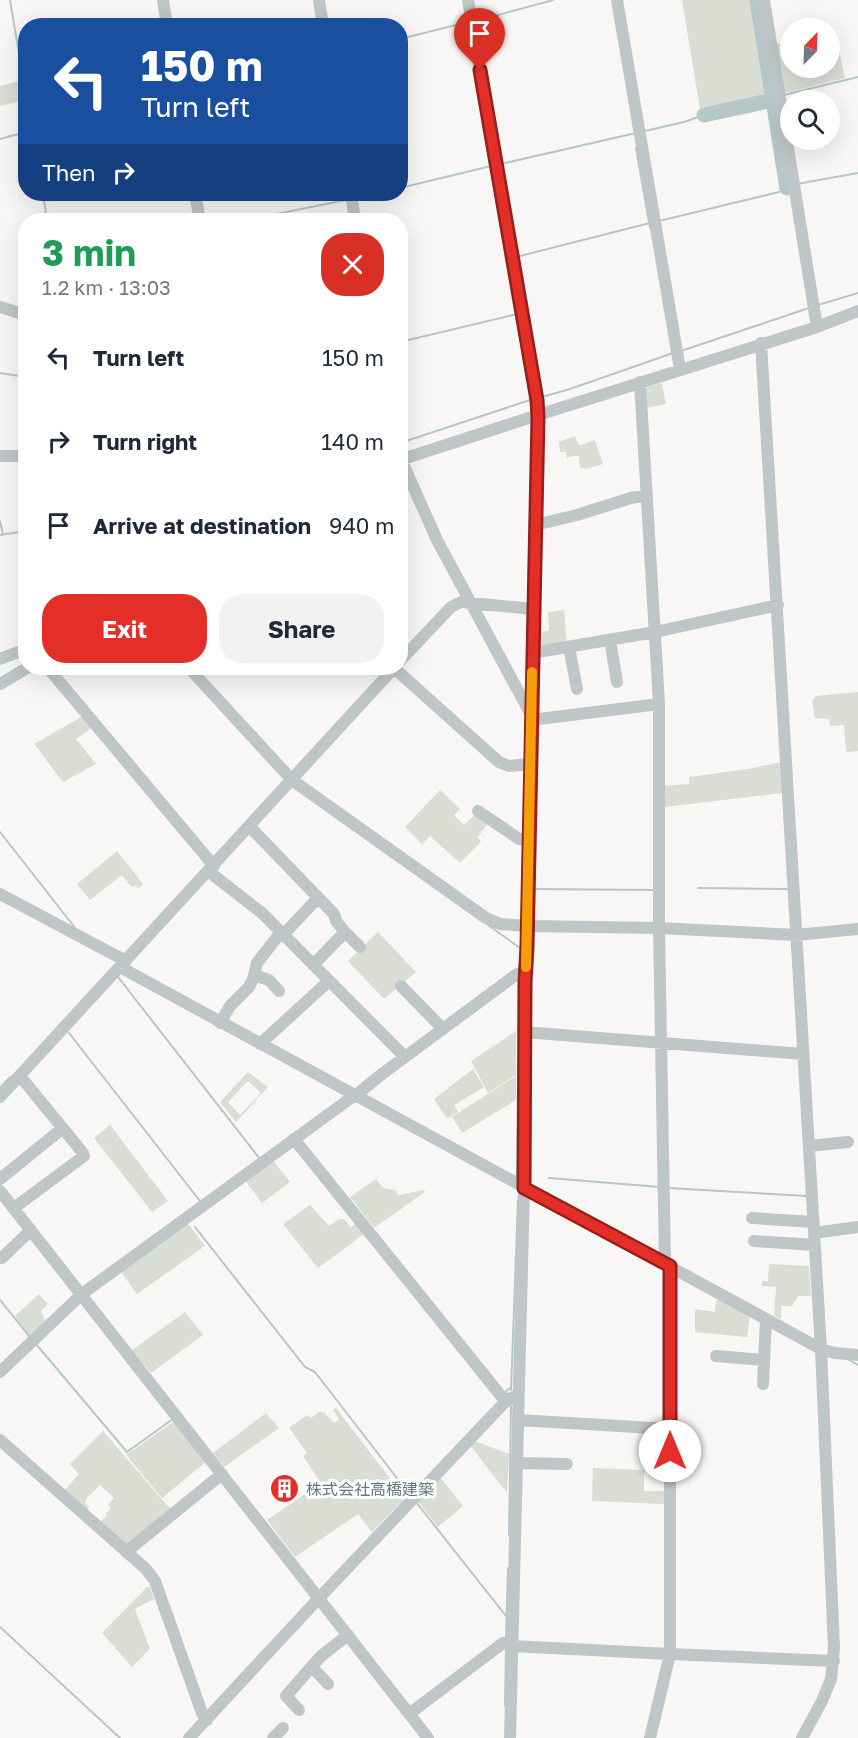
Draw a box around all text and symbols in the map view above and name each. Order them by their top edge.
pin [454,8,505,70]
icon: arrive [463,17,496,50]
north arrow [780,18,840,78]
map controls [780,18,840,150]
text: 150 m [141,40,263,90]
icon: left [42,42,120,120]
button: search [780,90,840,150]
text: Turn left [141,91,250,123]
icon: right [107,156,140,189]
text: Then [42,159,95,186]
text: 3 min [42,231,136,274]
button: close [321,233,384,296]
text: 1.2 km · 13:03 [42,275,171,299]
icon: left [42,341,75,374]
text: Turn left [93,344,184,371]
text: 150 m [322,344,384,371]
icon: right [42,425,75,458]
text: Turn right [93,428,197,455]
text: 140 m [321,428,384,455]
icon: arrive [42,509,75,542]
text: Arrive at destination [93,512,311,539]
text: 940 m [329,512,394,539]
button: Exit [42,594,207,663]
button: Share [219,594,384,663]
position arrow [638,1419,702,1483]
building icon: 株式会社高橋建築 [269,1473,301,1505]
place label: 株式会社高橋建築 [306,1479,434,1499]

